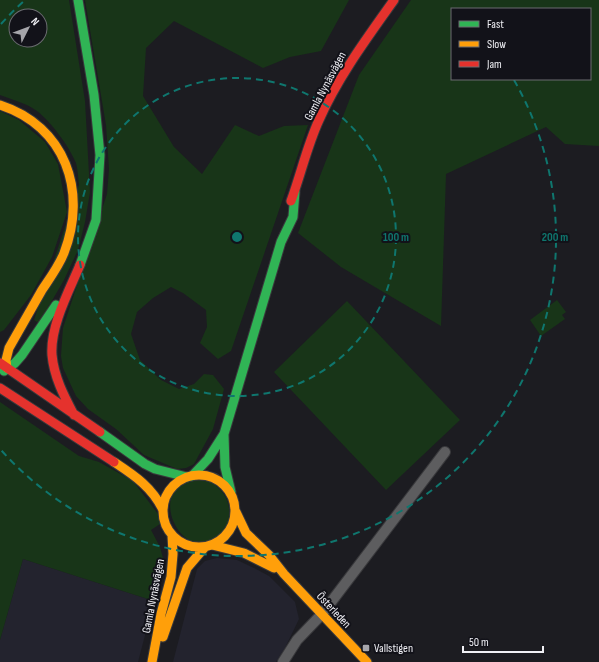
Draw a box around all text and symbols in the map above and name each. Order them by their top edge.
north arrow [8,8,48,48]
legend [451,8,591,80]
text: N [28,15,42,28]
text: Fast [487,17,504,32]
text: Slow [487,37,506,52]
street label: Gamla Nynäsvägen [301,49,350,123]
text: Jam [486,57,502,72]
centre of rings [230,230,244,244]
text: 100 m [383,230,409,245]
text: 200 m [542,230,568,245]
street label: Gamla Nynäsvägen [139,558,168,635]
street label: Österleden [313,589,354,632]
scale bar [463,628,543,654]
text: 50 m [469,635,489,650]
place label: Vallstigen [374,641,413,656]
marker: Vallstigen [361,643,371,653]

